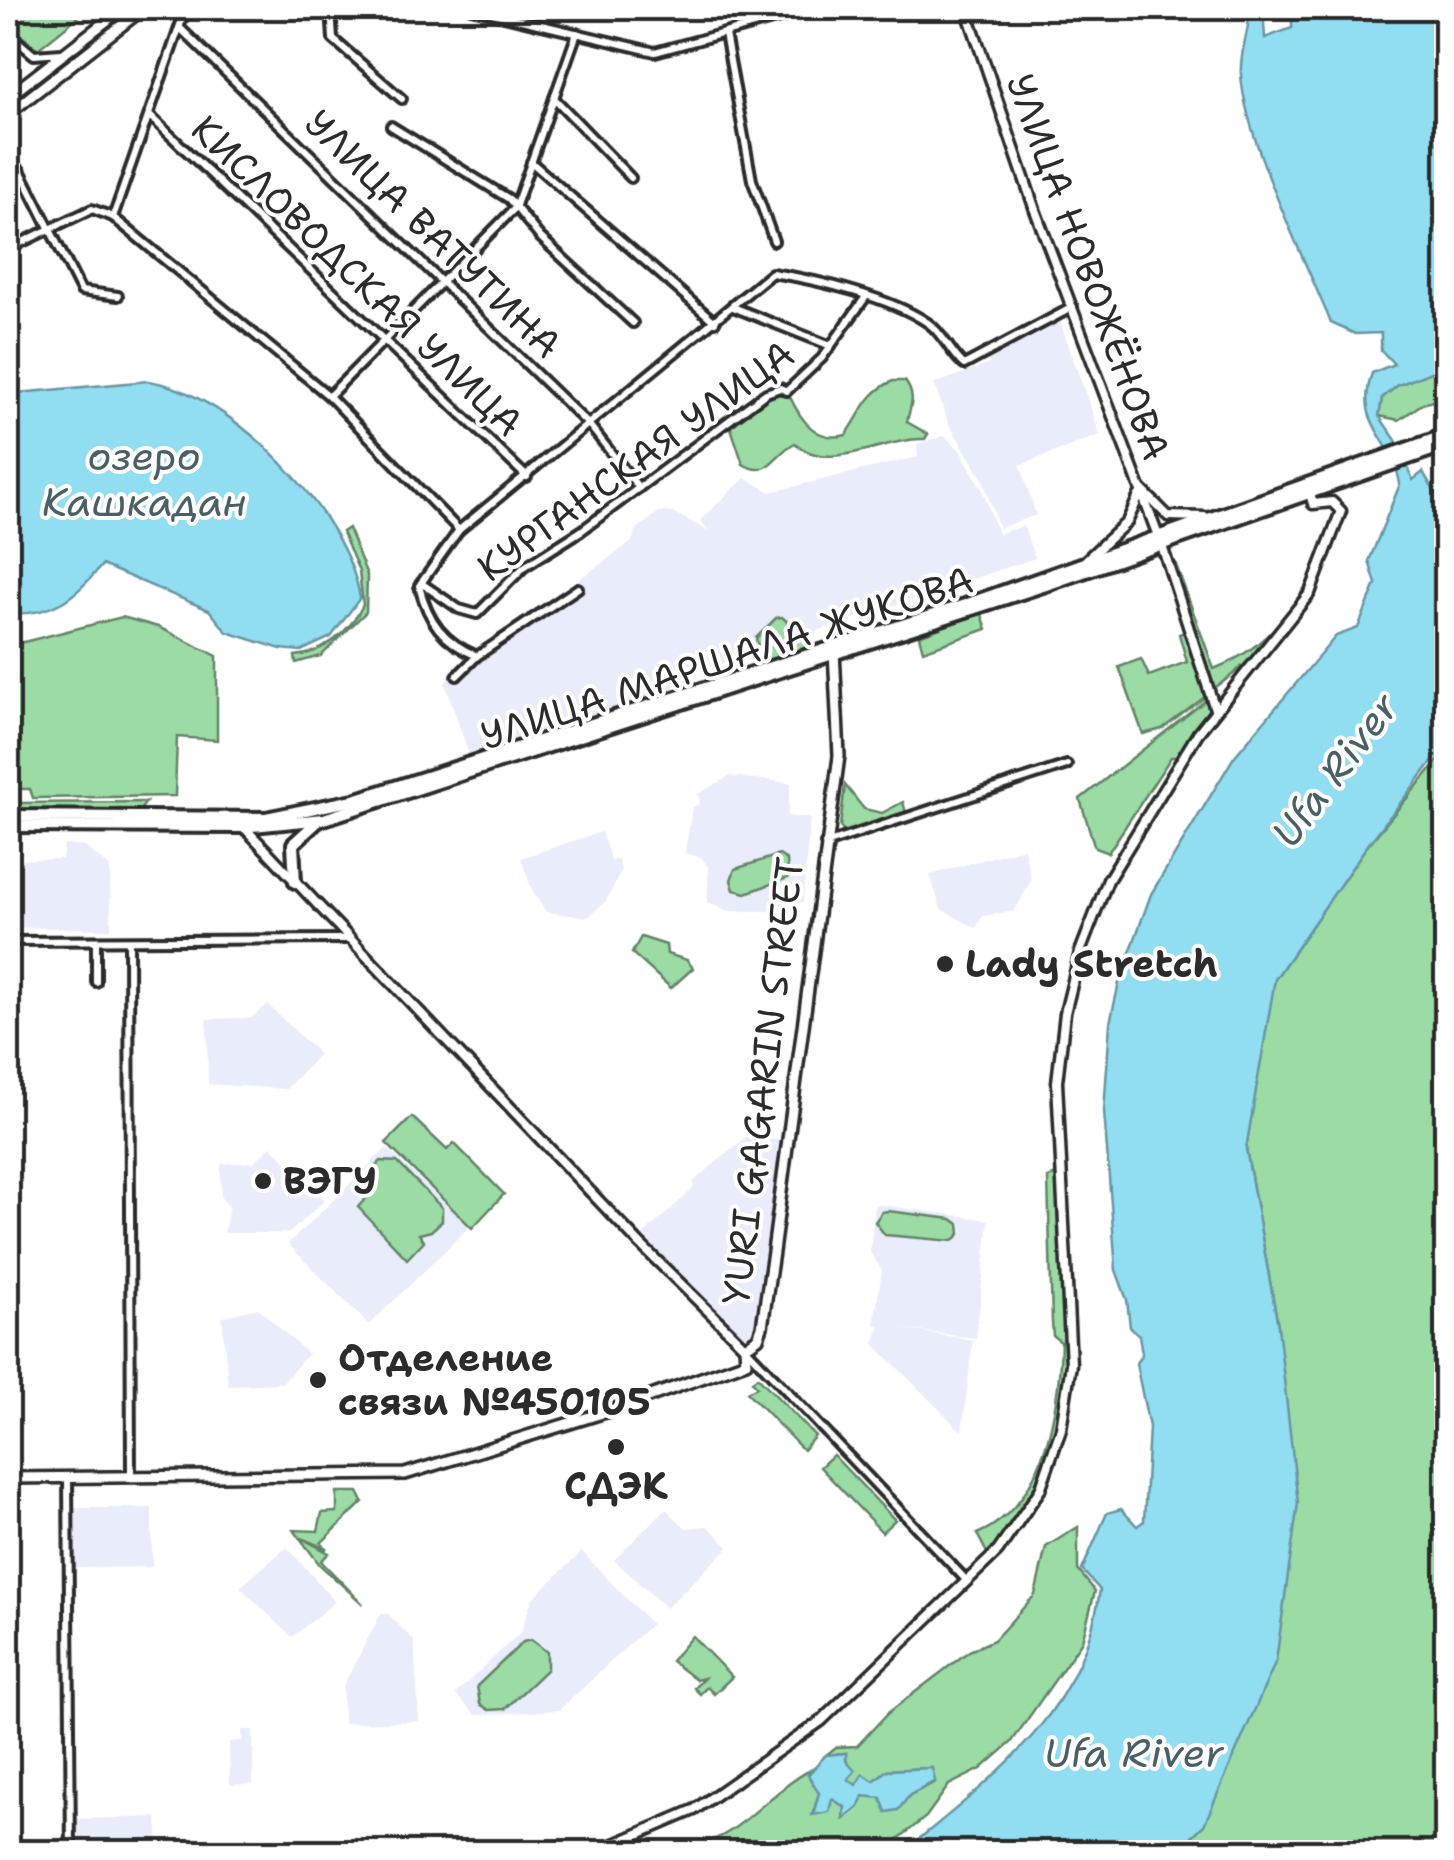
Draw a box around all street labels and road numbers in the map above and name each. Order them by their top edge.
street label: УЛИЦА НОВОЖЁНОВА [995,67,1182,467]
street label: УЛИЦА ВАТУТИНА [294,98,573,369]
street label: КИСЛОВОДСКАЯ УЛИЦА [181,104,534,448]
street label: КУРГАНСКАЯ УЛИЦА [467,328,804,593]
street label: УЛИЦА МАРШАЛА ЖУКОВА [474,554,980,761]
street label: YURI GAGARIN STREET [710,854,815,1308]

